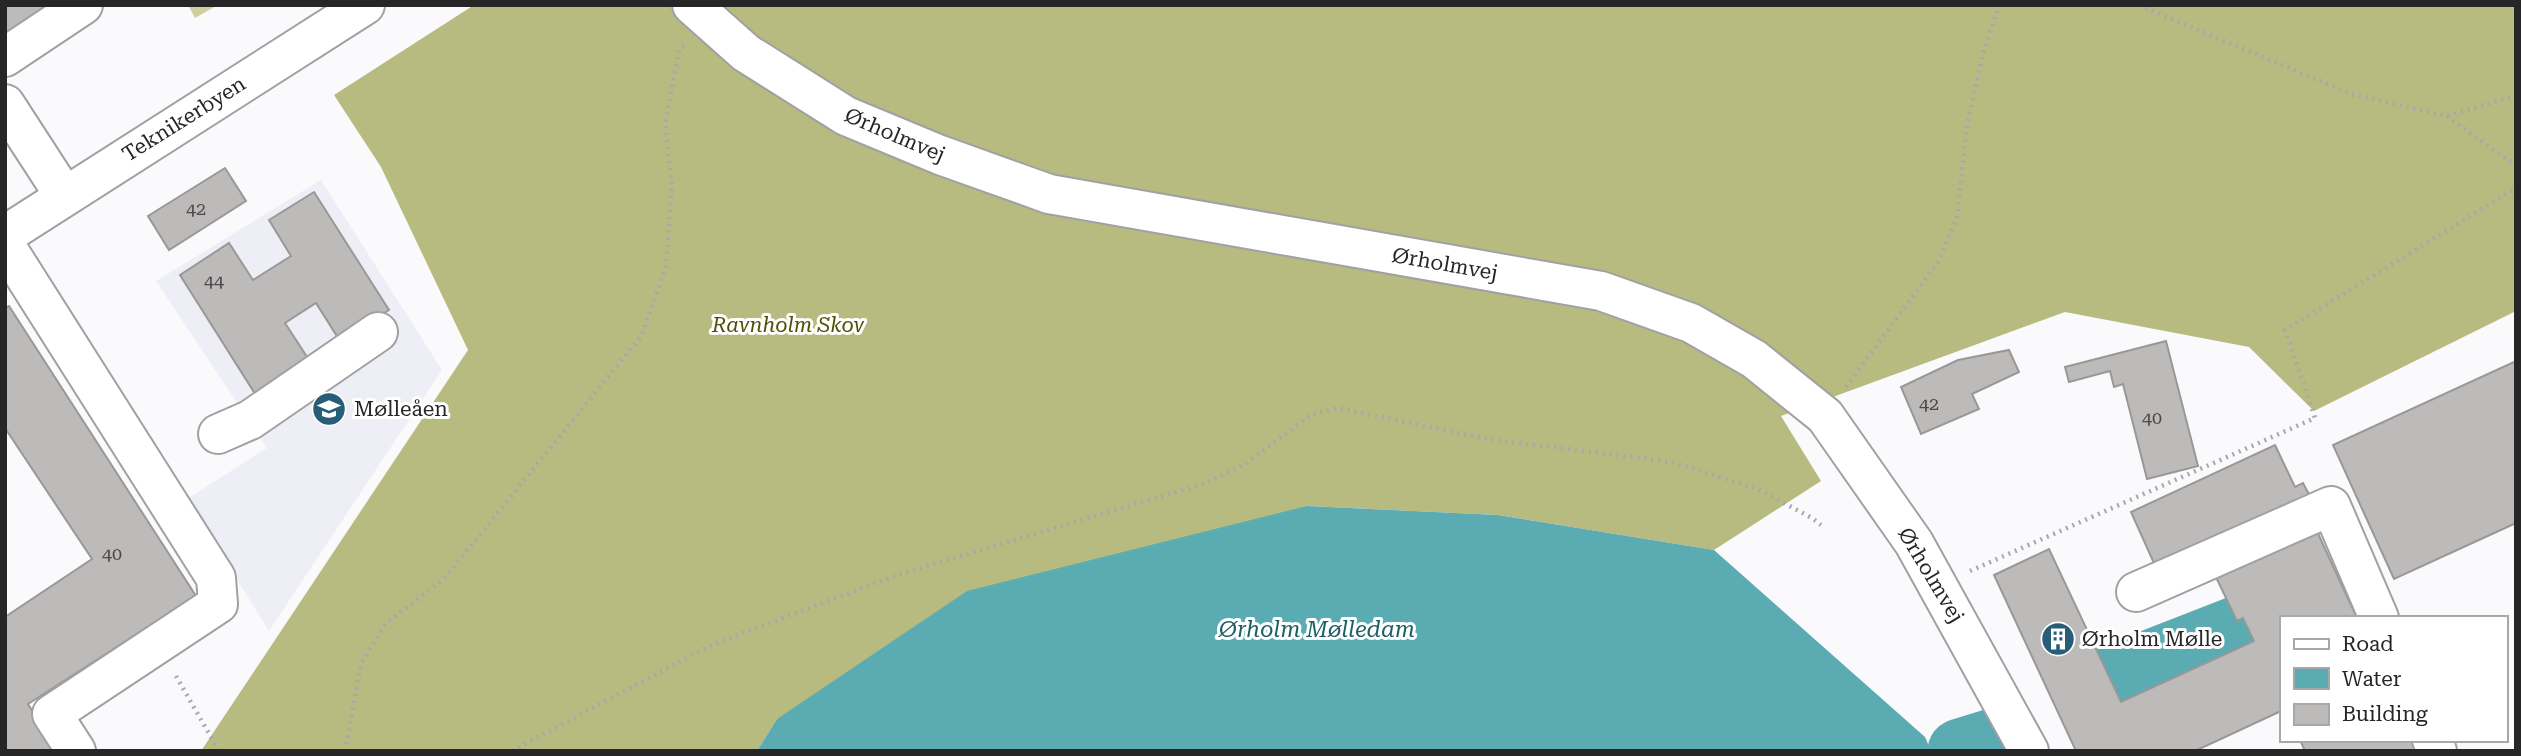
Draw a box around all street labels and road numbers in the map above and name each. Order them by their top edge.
street label: Teknikerbyen [118,71,250,166]
street label: Ørholmvej [841,103,949,167]
street label: Ørholmvej [1390,243,1500,285]
street label: Ørholmvej [1893,523,1969,627]

